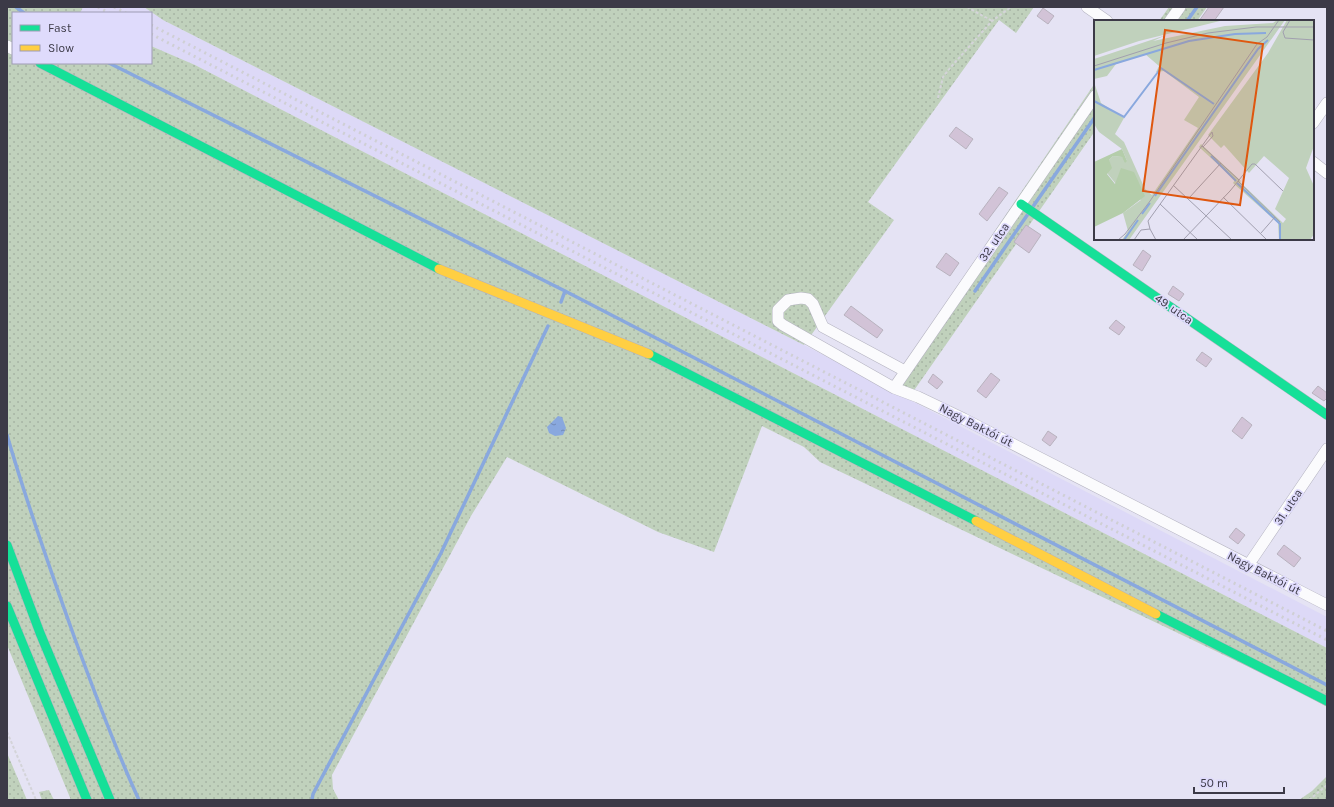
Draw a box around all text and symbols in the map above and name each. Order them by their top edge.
legend [12,12,152,64]
inset map [1094,20,1314,240]
text: Fast [48,21,72,35]
text: Slow [48,41,74,55]
street label: 32. utca [976,220,1012,264]
street label: 49. utca [1152,291,1196,327]
street label: Nagy Baktói út [937,401,1015,450]
street label: 31. utca [1271,486,1305,528]
street label: Nagy Baktói út [1225,549,1303,598]
scale bar [1194,769,1284,795]
text: 50 m [1200,776,1228,790]

